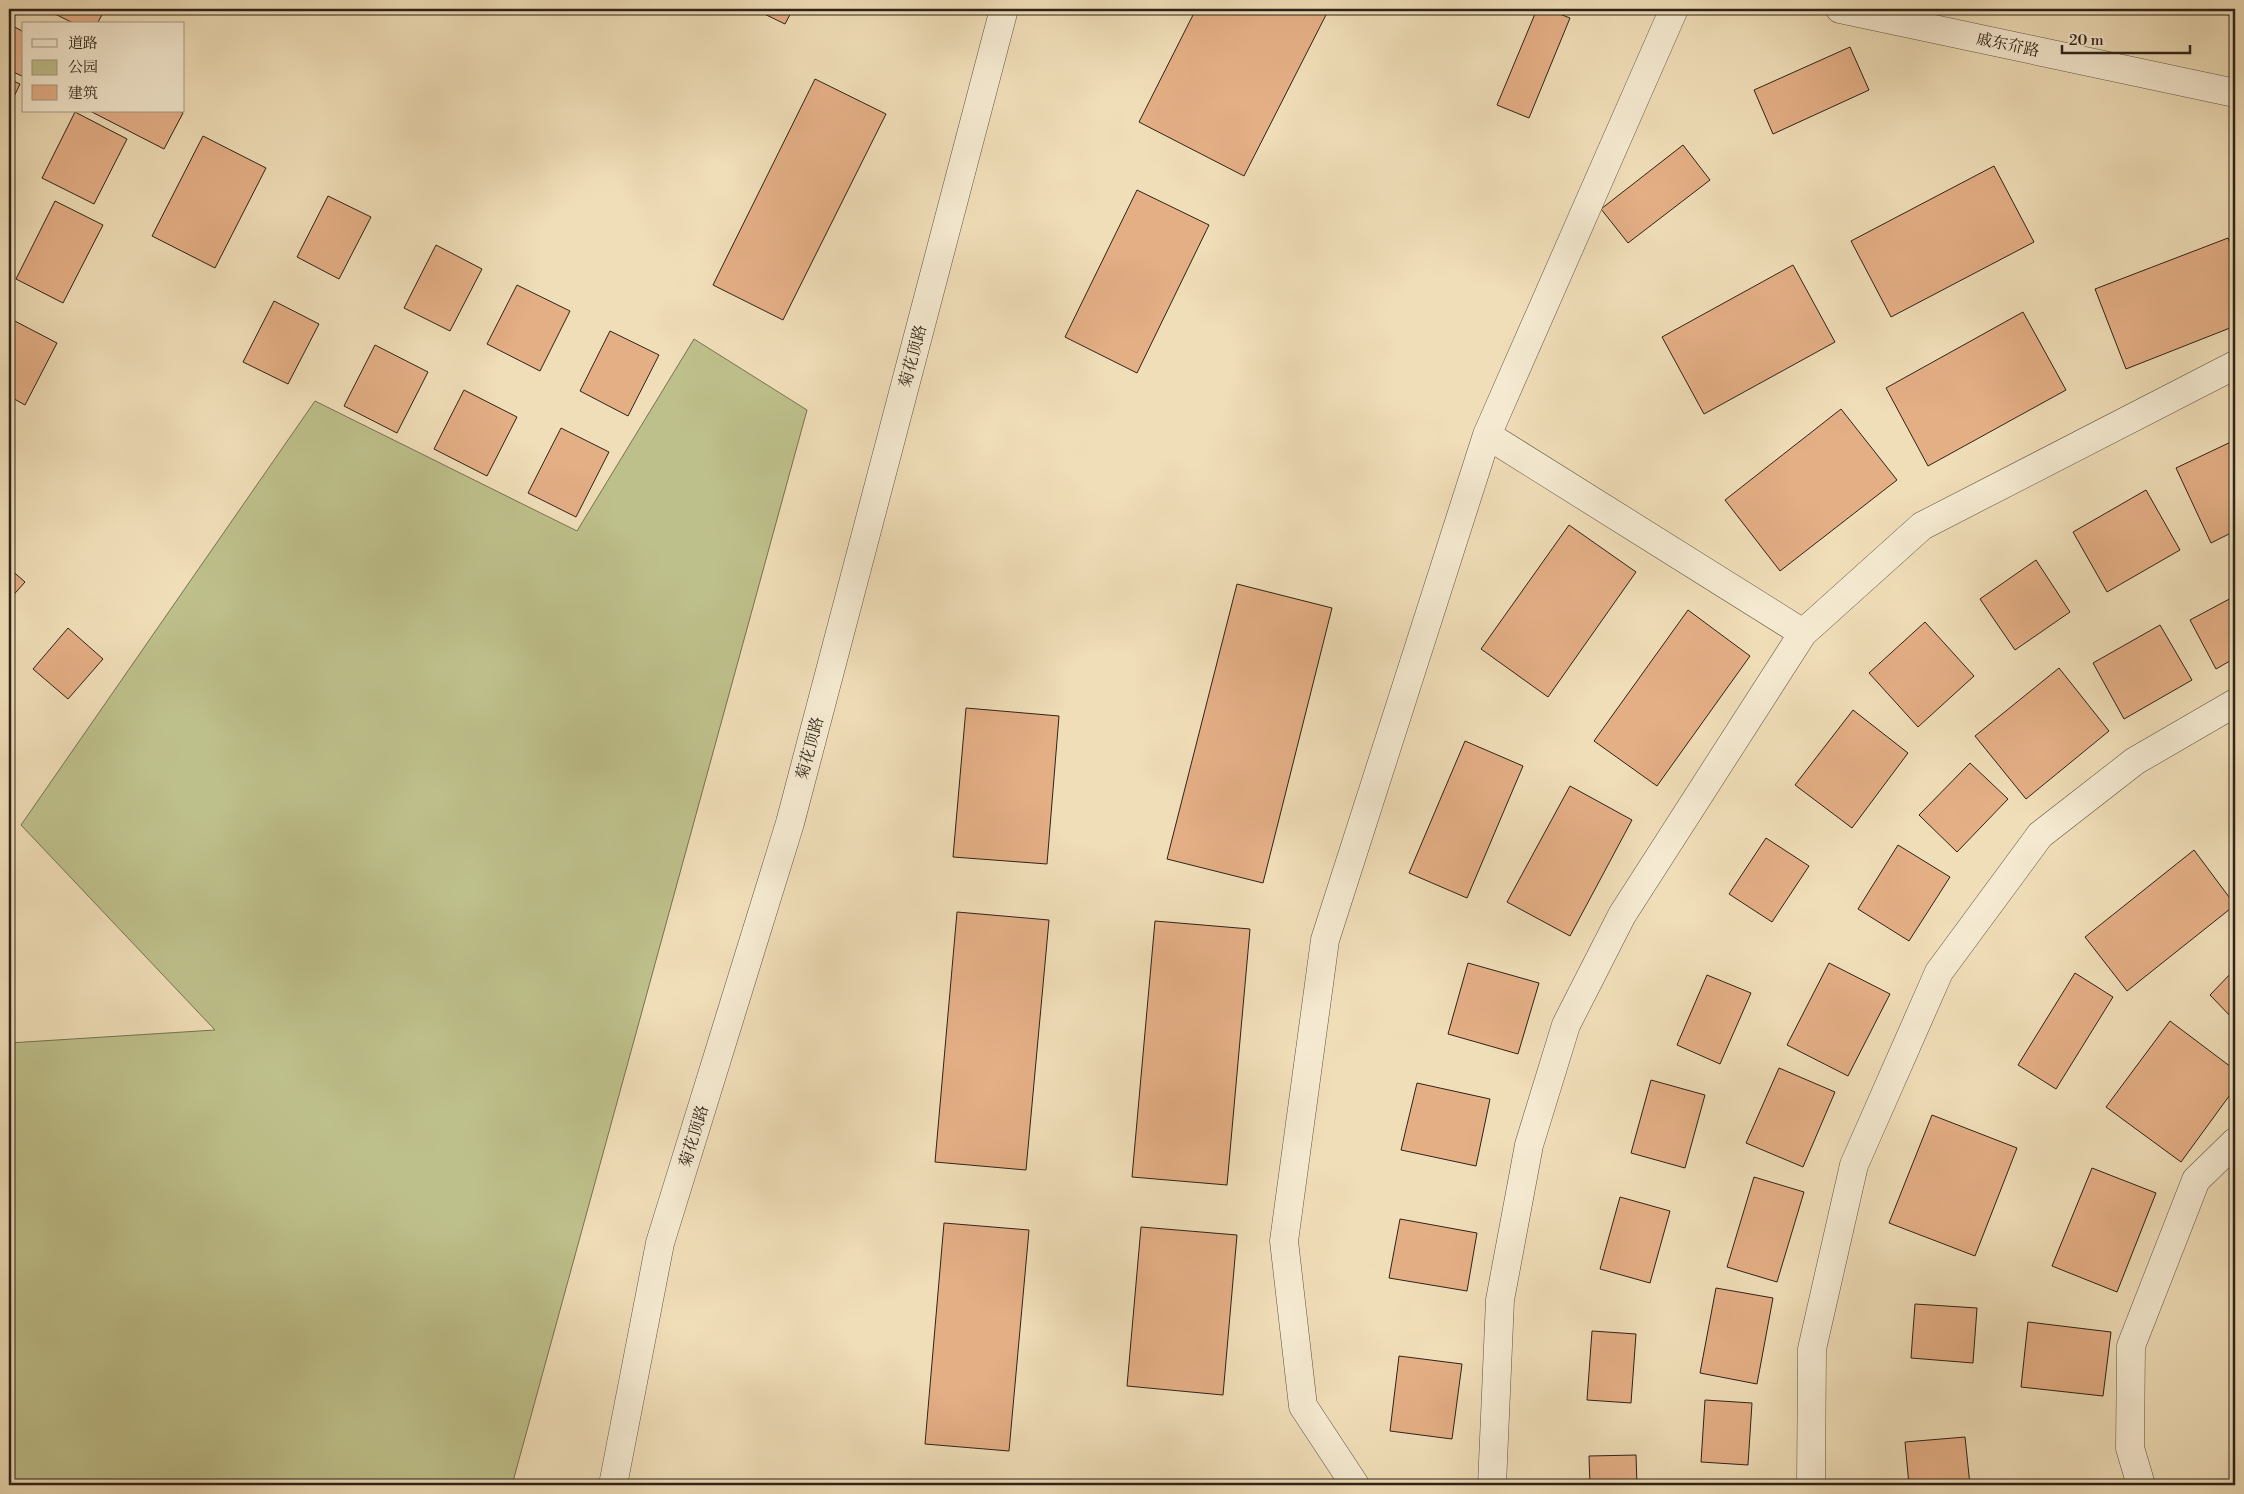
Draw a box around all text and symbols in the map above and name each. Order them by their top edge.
legend [22,22,185,112]
scale bar [2062,22,2189,54]
street label: 戚东夼路 [1974,29,2041,61]
text: 20 m [2069,31,2104,50]
text: 道路 [68,34,98,53]
text: 公园 [68,58,98,77]
text: 建筑 [68,84,98,103]
street label: 菊花顶路 [895,323,931,390]
street label: 菊花顶路 [792,715,828,782]
street label: 菊花顶路 [675,1103,713,1170]

